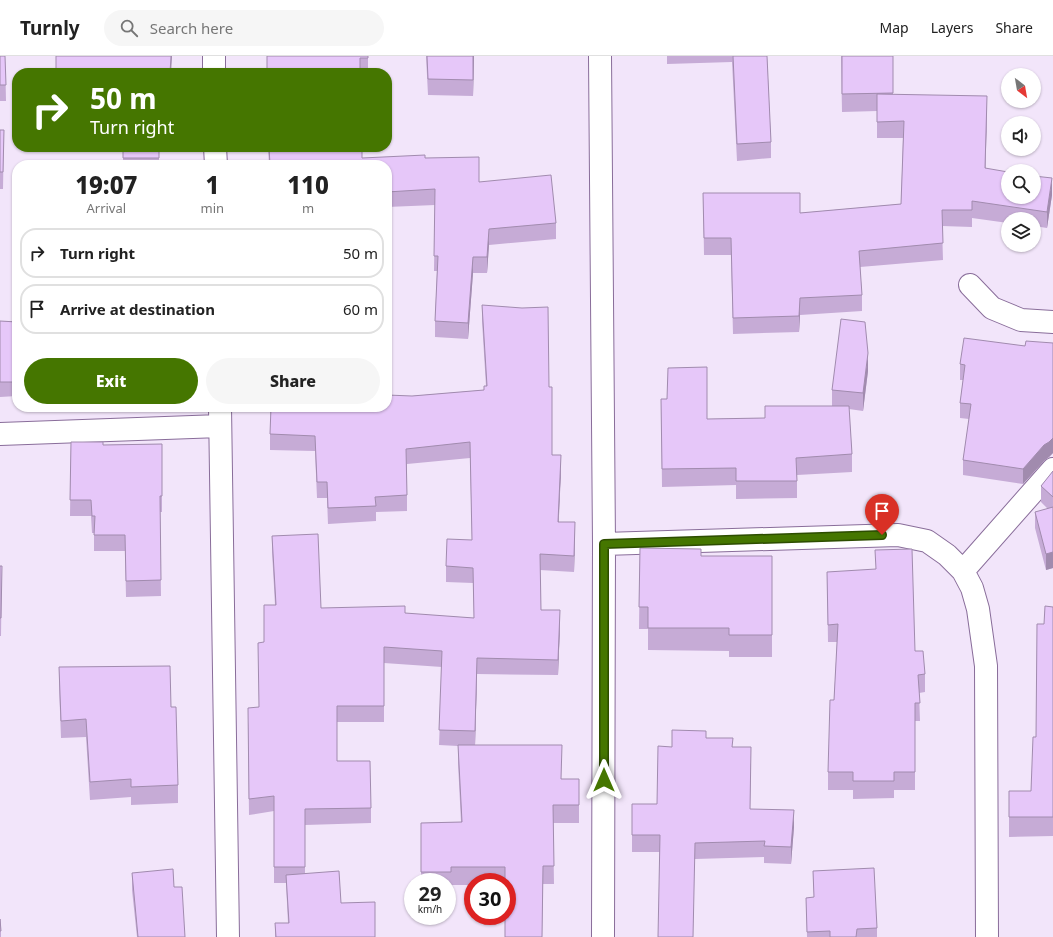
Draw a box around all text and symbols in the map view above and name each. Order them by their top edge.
search box [104,10,384,46]
text: Turnly [20,15,80,41]
icon: search [118,17,140,39]
text: Search here [150,18,233,38]
text: Map [880,18,909,37]
text: Layers [931,18,973,37]
text: Share [995,18,1033,37]
north arrow [1001,68,1041,108]
map controls [1001,68,1041,252]
text: 50 m [90,79,157,117]
icon: right [24,84,76,136]
text: Turn right [90,115,174,139]
button: sound [1001,116,1041,156]
button: search [1001,164,1041,204]
text: 19:07 [75,168,137,201]
text: 1 [205,168,219,201]
text: 110 [287,168,329,201]
text: Arrival [86,199,126,217]
text: min [201,199,224,217]
text: m [302,199,314,217]
button: layers [1001,212,1041,252]
icon: right [26,242,48,264]
text: Turn right [60,243,135,263]
text: 50 m [343,243,378,263]
icon: arrive [26,298,48,320]
text: Arrive at destination [60,299,215,319]
text: 60 m [343,299,378,319]
button: Exit [24,358,198,404]
button: Share [206,358,380,404]
pin [865,494,899,535]
icon: arrive [871,500,893,522]
position arrow [583,759,625,801]
speed limit sign: 30 [464,873,516,925]
text: 29 [419,880,441,907]
text: km/h [418,902,442,916]

